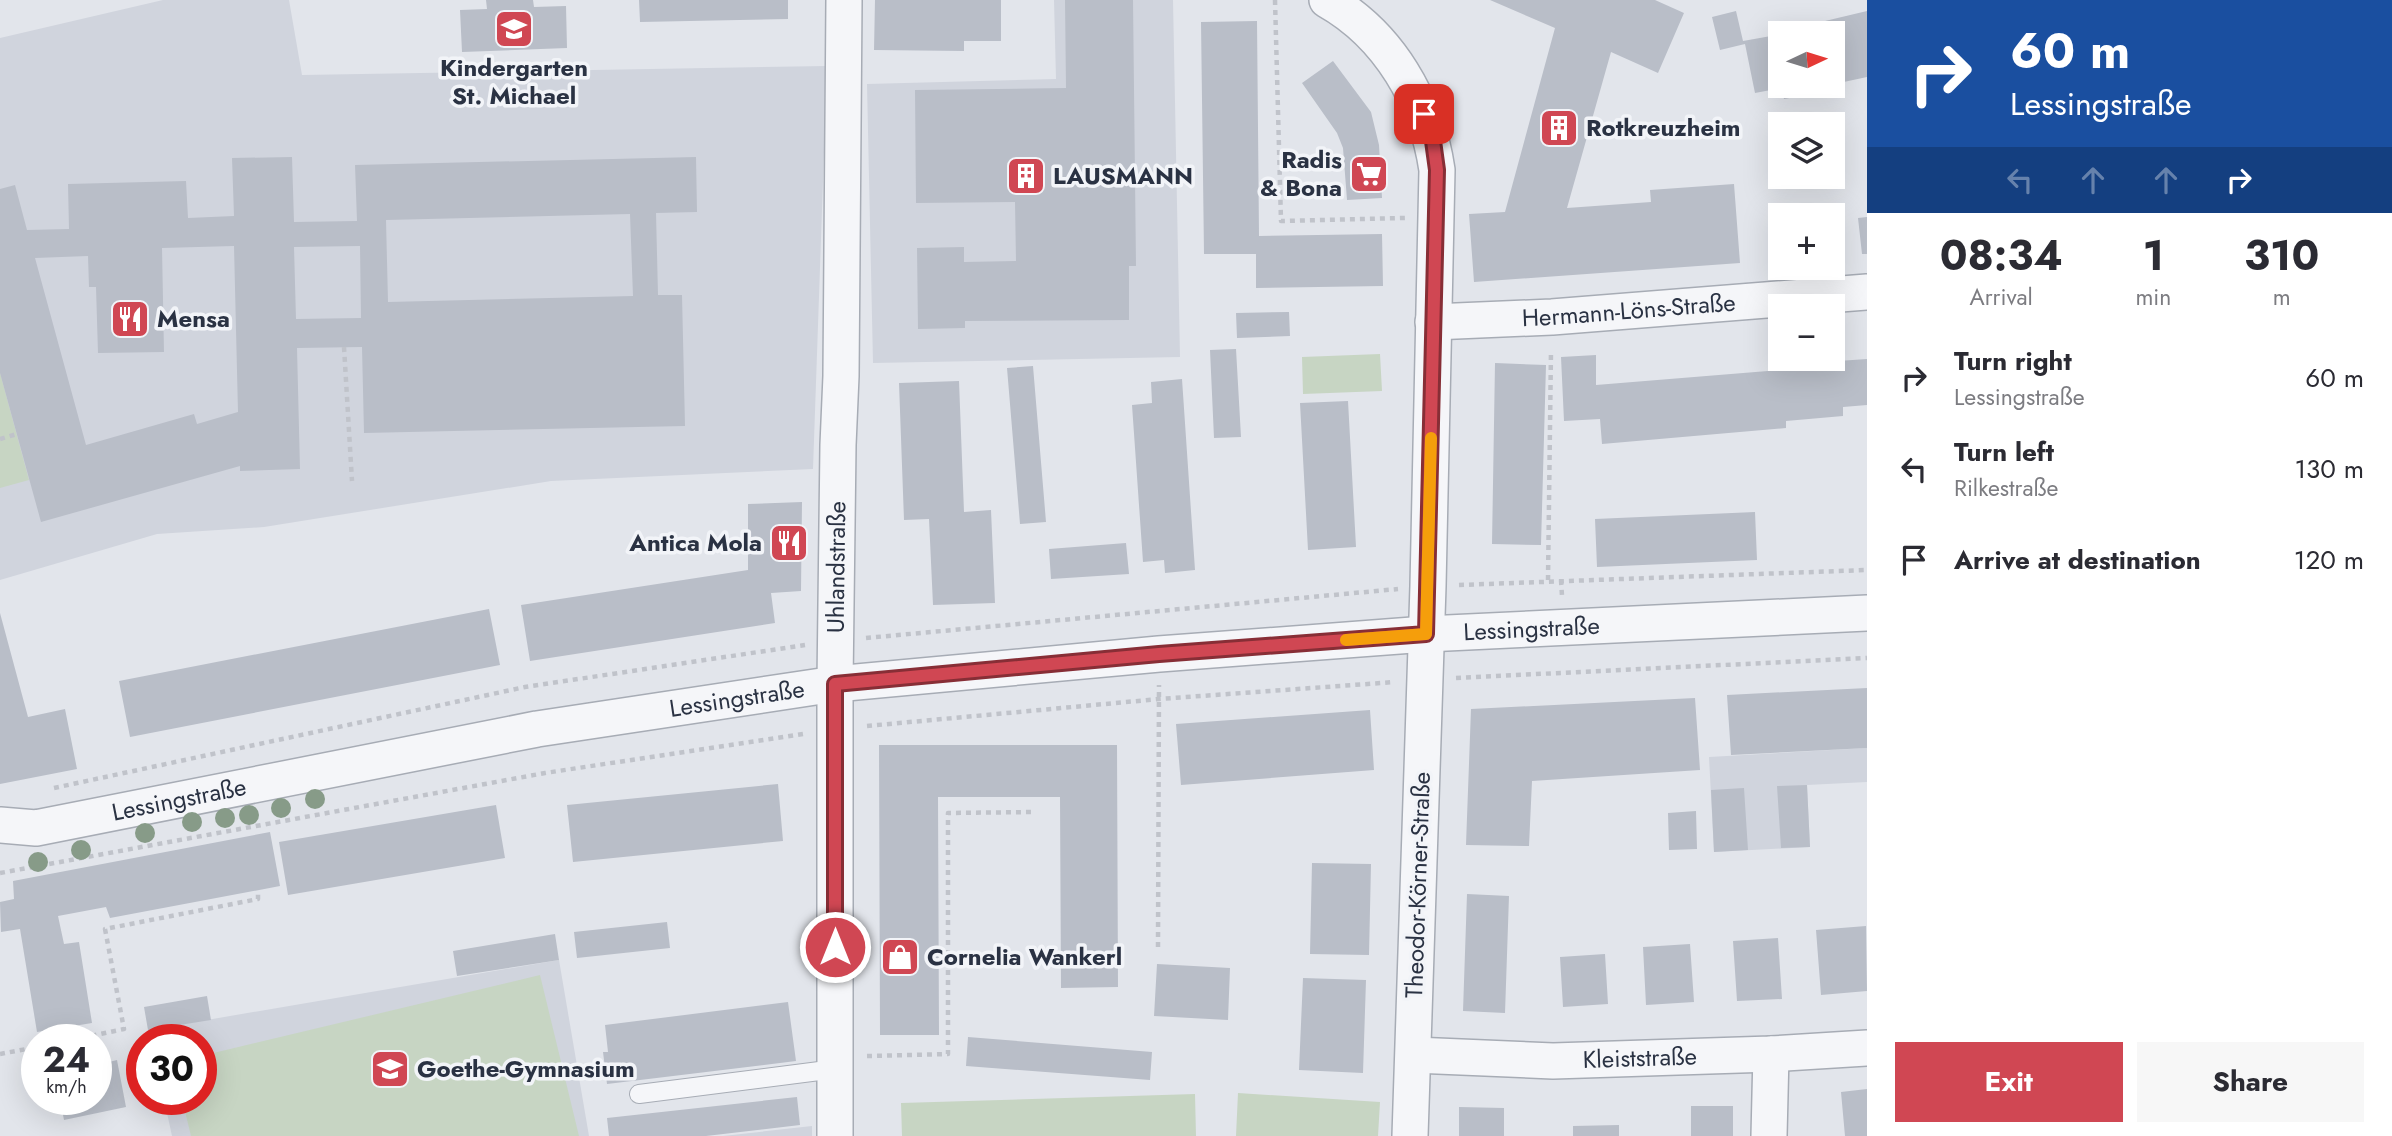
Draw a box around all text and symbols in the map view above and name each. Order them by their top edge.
school or university icon: Kindergarten St. Michael [493,8,535,50]
text: 60 m [2010,16,2130,86]
north arrow [1768,21,1844,98]
map controls [1768,21,1845,371]
icon: right [1895,28,1986,119]
place label: Kindergarten St. Michael [440,50,588,113]
text: Lessingstraße [2010,81,2192,127]
pin [1394,84,1454,144]
icon: arrive [1405,95,1443,133]
building icon: Rotkreuzheim [1538,107,1580,149]
place label: Rotkreuzheim [1586,110,1740,145]
button: layers [1768,112,1845,189]
place label: Radis & Bona [1260,142,1342,205]
supermarket icon: Radis & Bona [1348,153,1390,195]
building icon: LAUSMANN [1005,155,1047,197]
place label: LAUSMANN [1053,158,1193,193]
icon: left [2001,161,2039,199]
icon: ahead [2074,161,2112,199]
icon: ahead [2147,161,2185,199]
icon: right [2220,161,2258,199]
button: + [1768,203,1845,280]
text: 08:34 [1940,225,2063,286]
text: 1 [2143,225,2164,286]
text: 310 [2244,225,2319,286]
text: Arrival [1969,280,2033,314]
text: min [2135,280,2171,314]
text: m [2273,280,2291,314]
street label: Hermann-Löns-Straße [1521,284,1737,335]
button: − [1768,294,1845,371]
restaurant icon: Mensa [109,298,151,340]
place label: Mensa [157,301,230,336]
text: Turn right [1954,342,2072,380]
icon: right [1895,359,1933,397]
text: 60 m [2305,359,2364,397]
text: Lessingstraße [1954,380,2084,414]
text: Turn left [1954,433,2054,471]
icon: left [1895,450,1933,488]
text: 130 m [2294,450,2364,488]
text: Rilkestraße [1954,471,2058,505]
street label: Uhlandstraße [818,501,854,633]
restaurant icon: Antica Mola [768,522,810,564]
place label: Antica Mola [628,525,762,560]
icon: arrive [1895,541,1933,579]
text: Arrive at destination [1954,541,2201,579]
text: 120 m [2294,541,2364,579]
street label: Lessingstraße [1463,608,1600,649]
street label: Lessingstraße [667,671,807,726]
street label: Lessingstraße [109,769,249,830]
street label: Theodor-Körner-Straße [1396,771,1439,999]
position arrow [798,910,872,984]
shop icon: Cornelia Wankerl [879,936,921,978]
place label: Cornelia Wankerl [927,939,1122,974]
speed limit sign: 30 [126,1024,217,1115]
text: 24 [43,1035,90,1085]
street label: Kleiststraße [1582,1038,1698,1077]
button: Exit [1895,1042,2123,1122]
button: Share [2137,1042,2364,1122]
school or university icon: Goethe-Gymnasium [369,1048,411,1090]
place label: Goethe-Gymnasium [417,1051,635,1086]
text: km/h [46,1074,87,1100]

